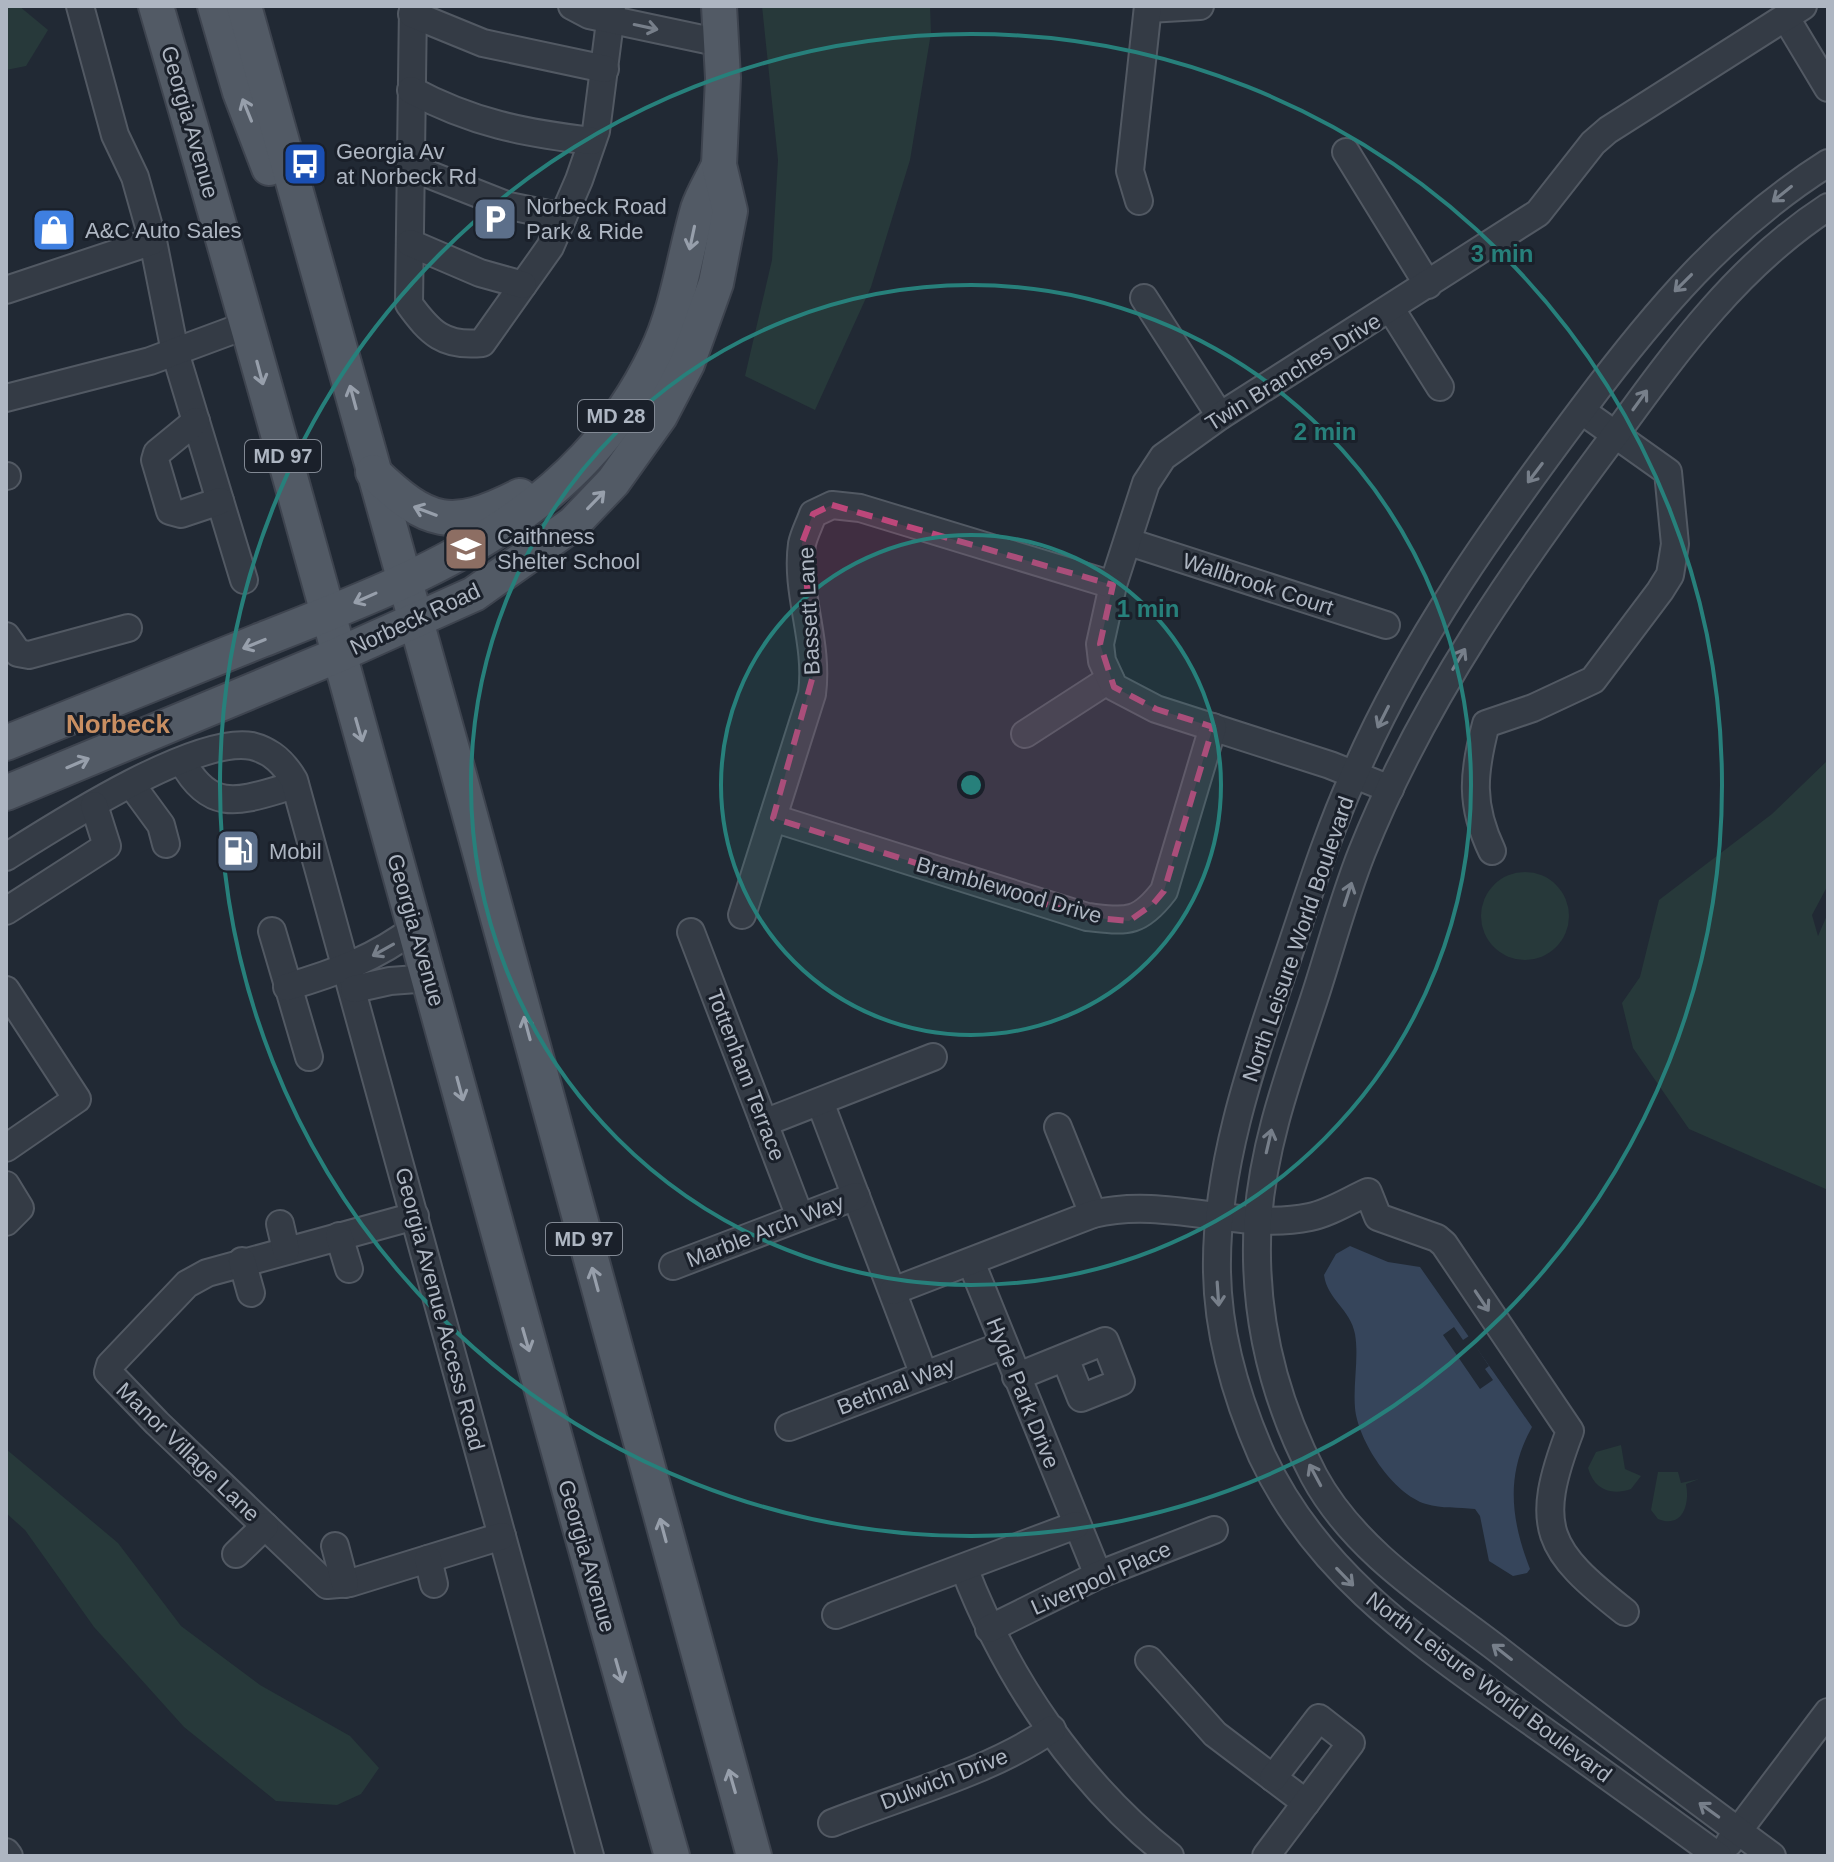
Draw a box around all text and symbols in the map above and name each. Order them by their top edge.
one-way arrow [633,20,658,35]
street label: Georgia Avenue [156,43,224,201]
one-way arrow [239,98,253,123]
place label: Georgia Av at Norbeck Rd [336,139,477,189]
bus stop icon: Georgia Av at Norbeck Rd [281,140,329,188]
one-way arrow [1772,185,1793,203]
place label: Norbeck Road Park & Ride [526,194,667,244]
parking icon: Norbeck Road Park & Ride [471,195,519,243]
shop icon: A&C Auto Sales [30,206,78,254]
place label: A&C Auto Sales [85,218,242,243]
one-way arrow [684,225,699,250]
text: 3 min [1471,240,1533,267]
one-way arrow [1674,273,1693,292]
street label: Twin Branches Drive [1201,308,1385,436]
one-way arrow [254,360,269,386]
one-way arrow [344,384,359,410]
one-way arrow [1631,390,1648,411]
road number: MD 28 [578,400,654,432]
text: 2 min [1294,418,1356,445]
road number: MD 97 [245,440,321,472]
one-way arrow [1526,462,1543,483]
one-way arrow [586,490,605,510]
one-way arrow [413,503,438,517]
place label: Caithness Shelter School [497,524,640,574]
school or university icon: Caithness Shelter School [442,525,490,573]
street label: Bassett Lane [793,546,825,676]
street label: Wallbrook Court [1180,548,1336,620]
street label: Norbeck Road [346,578,484,660]
one-way arrow [353,591,377,606]
text: 1 min [1117,595,1179,622]
one-way arrow [242,637,267,652]
one-way arrow [1451,648,1467,671]
one-way arrow [1374,704,1390,728]
district label: Norbeck [66,709,171,739]
one-way arrow [353,717,368,743]
one-way arrow [65,755,90,769]
centre of rings [957,771,985,799]
street label: North Leisure World Boulevard [1237,793,1359,1085]
fuel station icon: Mobil [214,827,262,875]
place label: Mobil [269,839,322,864]
street label: Georgia Avenue [382,851,450,1009]
street label: Bramblewood Drive [913,852,1105,928]
one-way arrow [1342,881,1357,906]
one-way arrow [372,942,395,958]
street label: Tottenham Terrace [702,986,790,1164]
one-way arrow [519,1016,534,1042]
one-way arrow [453,1075,468,1101]
one-way arrow [1262,1129,1277,1154]
street label: Georgia Avenue Access Road [390,1165,490,1453]
street label: Marble Arch Way [683,1189,847,1273]
road number: MD 97 [546,1223,622,1255]
one-way arrow [587,1267,602,1293]
one-way arrow [1211,1280,1226,1307]
one-way arrow [1474,1290,1490,1312]
street label: Hyde Park Drive [981,1314,1065,1472]
one-way arrow [520,1327,534,1352]
street label: Bethnal Way [834,1352,958,1420]
street label: Manor Village Lane [111,1377,265,1527]
one-way arrow [1306,1464,1322,1488]
street label: Georgia Avenue [553,1477,621,1635]
one-way arrow [655,1518,670,1544]
street label: Liverpool Place [1027,1536,1175,1620]
one-way arrow [1335,1567,1354,1586]
street label: North Leisure World Boulevard [1362,1587,1616,1787]
one-way arrow [1492,1644,1513,1661]
one-way arrow [613,1658,628,1684]
street label: Dulwich Drive [877,1743,1011,1815]
one-way arrow [724,1769,739,1795]
one-way arrow [1699,1802,1720,1819]

